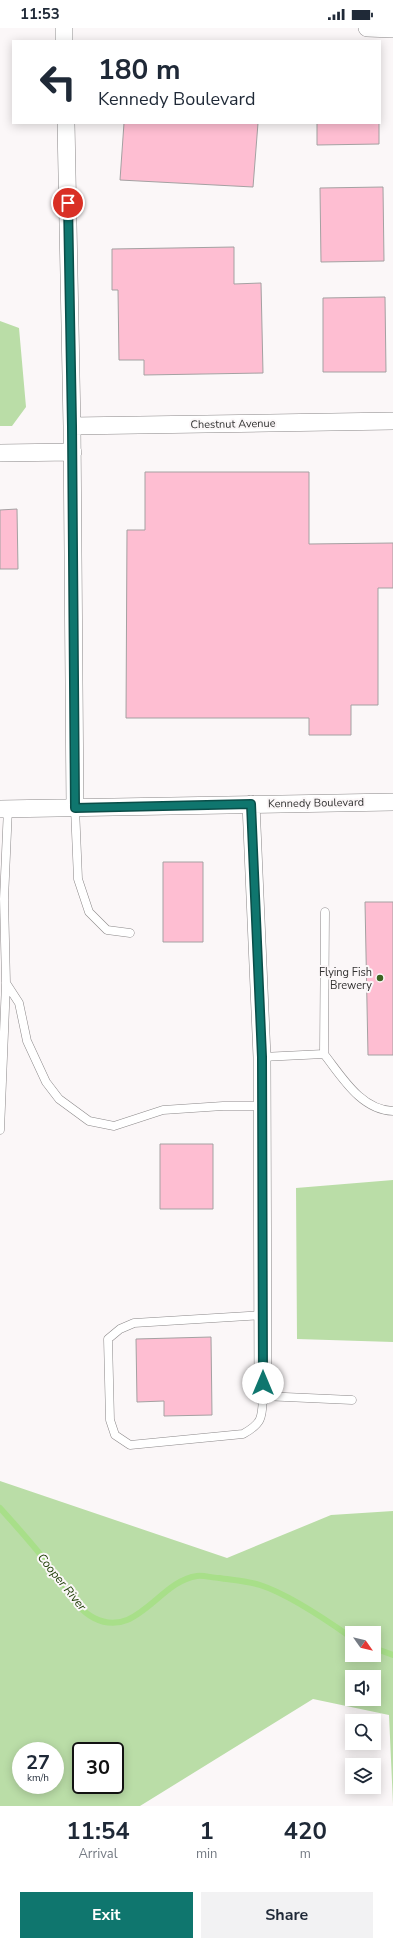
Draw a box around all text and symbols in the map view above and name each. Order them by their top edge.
text: 11:53 [20,4,60,24]
text: 180 m [98,51,181,89]
icon: left [32,56,84,108]
text: Kennedy Boulevard [98,87,255,111]
pin [51,186,85,220]
icon: arrive [57,192,79,214]
street label: Chestnut Avenue [190,416,276,432]
street label: Kennedy Boulevard [268,795,364,811]
place label: Flying Fish Brewery [319,965,372,993]
marker: Flying Fish Brewery [375,973,385,983]
position arrow [242,1362,284,1404]
water label: Cooper River [34,1550,90,1615]
north arrow [345,1626,381,1662]
map controls [345,1626,381,1794]
button: sound [345,1670,381,1706]
button: search [345,1714,381,1750]
speed limit sign: 30 [72,1742,124,1794]
text: 27 [26,1749,50,1776]
button: layers [345,1758,381,1794]
text: km/h [27,1771,49,1785]
text: 11:54 [66,1815,130,1847]
text: 1 [199,1815,214,1847]
text: 420 [284,1815,327,1847]
text: Arrival [78,1845,118,1863]
text: min [196,1845,217,1863]
text: m [300,1845,311,1863]
button: Exit [20,1892,193,1938]
button: Share [201,1892,373,1938]

